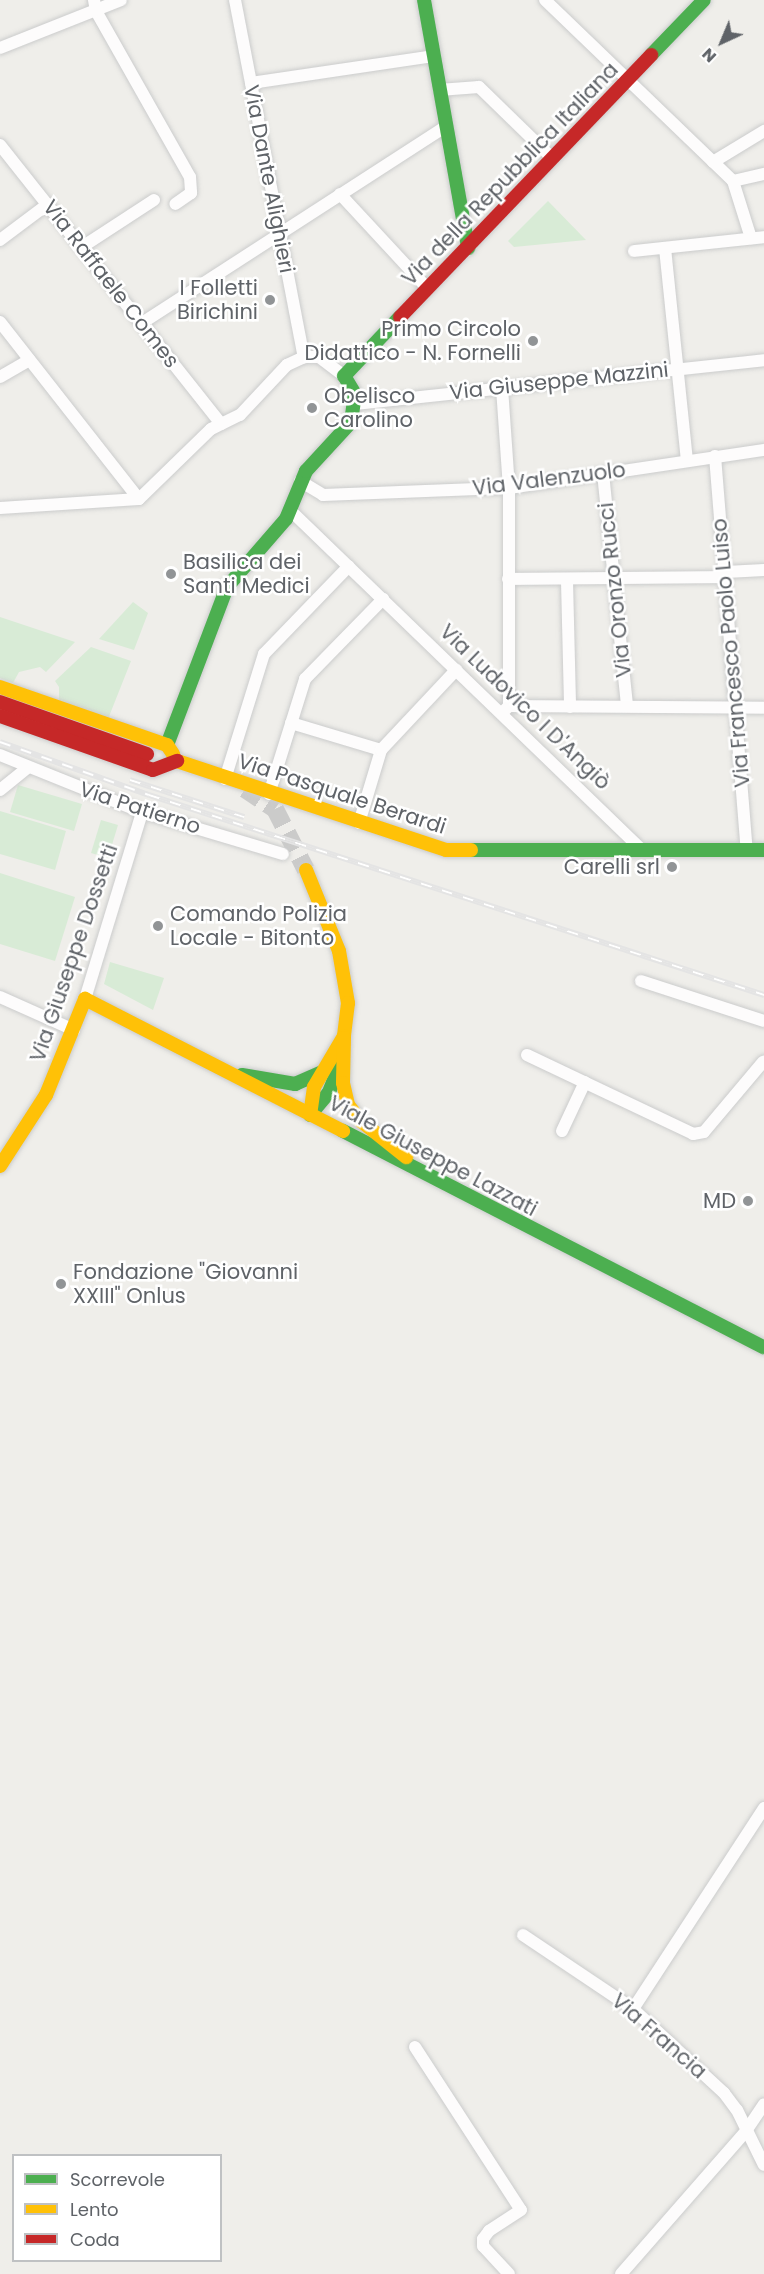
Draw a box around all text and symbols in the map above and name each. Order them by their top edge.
north arrow [692,12,752,72]
text: N [697,43,721,68]
street label: Via della Repubblica Italiana [397,57,623,291]
street label: Via Dante Alighieri [238,83,300,275]
street label: Via Raffaele Comes [38,195,184,373]
place label: I Folletti Birichini [177,275,258,325]
marker: I Folletti Birichini [263,293,277,307]
place label: Primo Circolo Didattico - N. Fornelli [305,316,521,366]
marker: Primo Circolo Didattico - N. Fornelli [526,334,540,348]
street label: Via Giuseppe Mazzini [448,357,670,405]
place label: Obelisco Carolino [324,383,415,433]
marker: Obelisco Carolino [305,401,319,415]
street label: Via Valenzuolo [471,457,627,501]
street label: Via Oronzo Rucci [593,501,637,679]
street label: Via Francesco Paolo Luiso [707,518,755,788]
place label: Basilica dei Santi Medici [183,549,310,599]
marker: Basilica dei Santi Medici [164,567,178,581]
street label: Via Ludovico I D'Angiò [434,619,616,795]
street label: Via Pasquale Berardi [235,748,449,840]
street label: Via Patierno [76,777,204,839]
street label: Via Giuseppe Dossetti [25,841,123,1065]
place label: Carelli srl [564,854,660,880]
marker: Carelli srl [665,860,679,874]
place label: Comando Polizia Locale - Bitonto [170,901,347,951]
marker: Comando Polizia Locale - Bitonto [151,919,165,933]
street label: Viale Giuseppe Lazzati [324,1090,542,1222]
place label: MD [703,1188,736,1214]
marker: MD [741,1194,755,1208]
place label: Fondazione "Giovanni XXIII" Onlus [73,1259,298,1309]
marker: Fondazione "Giovanni XXIII" Onlus [54,1277,68,1291]
street label: Via Francia [606,1988,712,2084]
legend [12,2154,222,2262]
text: Scorrevole [70,2167,165,2192]
text: Lento [70,2197,119,2222]
text: Coda [70,2227,120,2252]

